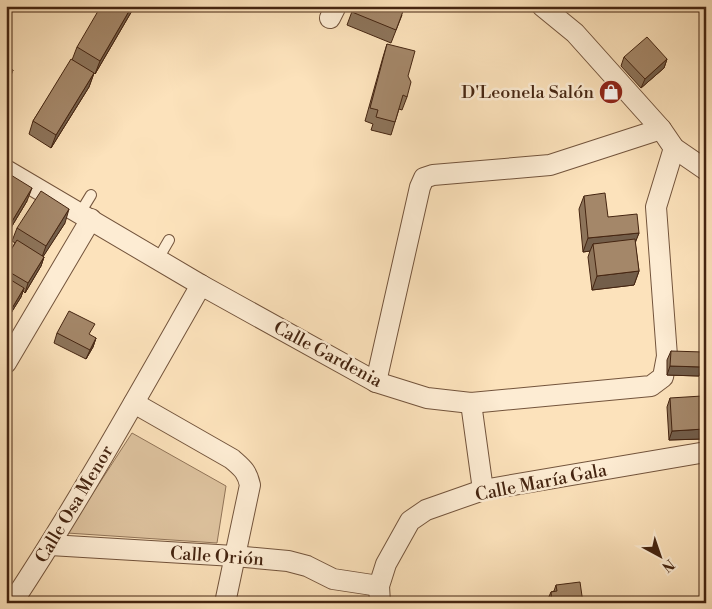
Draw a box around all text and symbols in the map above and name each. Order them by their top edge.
shop icon: D'Leonela Salón [598,79,624,105]
place label: D'Leonela Salón [461,81,594,104]
street label: Calle Gardenia [269,316,387,393]
street label: Calle Osa Menor [30,441,119,567]
street label: Calle María Gala [473,458,610,507]
north arrow [634,532,684,582]
street label: Calle Orión [169,542,265,571]
text: N [658,555,678,576]

